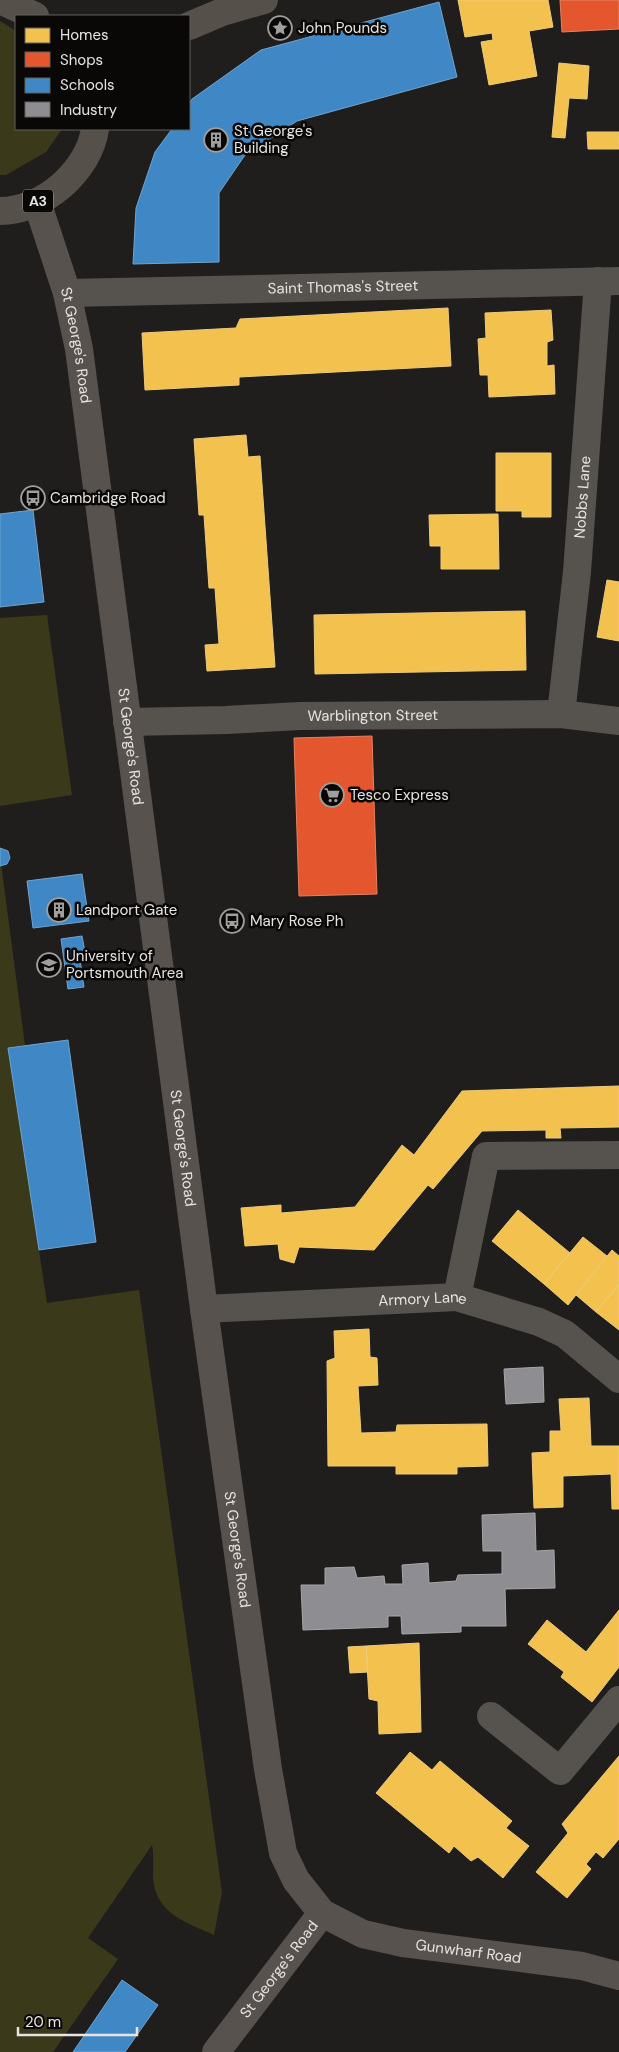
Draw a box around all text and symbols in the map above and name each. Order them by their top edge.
legend [15,15,190,130]
place icon: John Pounds [267,15,293,41]
place label: John Pounds [298,18,387,38]
text: Homes [60,25,109,45]
text: Shops [60,50,103,70]
text: Schools [60,75,115,95]
text: Industry [60,100,118,120]
place label: St George's Building [234,121,313,158]
building icon: St George's Building [203,127,229,153]
road number: A3 [23,190,53,212]
street label: Saint Thomas's Street [267,275,419,299]
street label: St George's Road [56,285,96,405]
street label: Nobbs Lane [569,455,595,539]
bus stop icon: Cambridge Road [20,485,46,511]
place label: Cambridge Road [50,488,166,508]
street label: St George's Road [113,687,148,806]
street label: Warblington Street [307,705,438,726]
supermarket icon: Tesco Express [319,782,345,808]
place label: Tesco Express [350,785,449,805]
building icon: Landport Gate [46,897,72,923]
place label: Landport Gate [76,900,177,920]
bus stop icon: Mary Rose Ph [219,908,245,934]
place label: Mary Rose Ph [250,911,343,931]
place label: University of Portsmouth Area [66,946,183,983]
school or university icon: University of Portsmouth Area [36,952,62,978]
street label: St George's Road [166,1089,201,1208]
street label: Armory Lane [378,1287,470,1311]
street label: St George's Road [219,1490,255,1609]
street label: St George's Road [235,1916,323,2022]
street label: Gunwharf Road [414,1935,523,1968]
scale bar [18,2004,136,2036]
text: 20 m [25,2012,61,2032]

